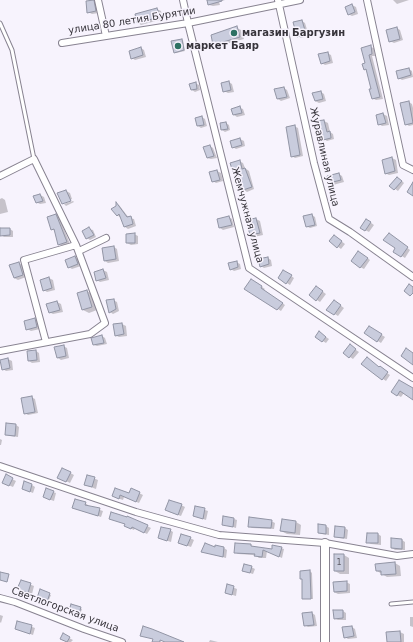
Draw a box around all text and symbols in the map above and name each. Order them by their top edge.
street label: улица 80 летия Бурятии [67,5,197,37]
place label: магазин Баргузин [242,27,345,39]
marker: магазин Баргузин [229,28,239,38]
place label: маркет Баяр [186,40,259,52]
marker: маркет Баяр [173,41,183,51]
street label: Журавлиная улица [307,106,341,208]
street label: Жемчужная улица [228,166,266,264]
house number: 1 [336,558,342,568]
street label: Светлогорская улица [10,585,120,635]

